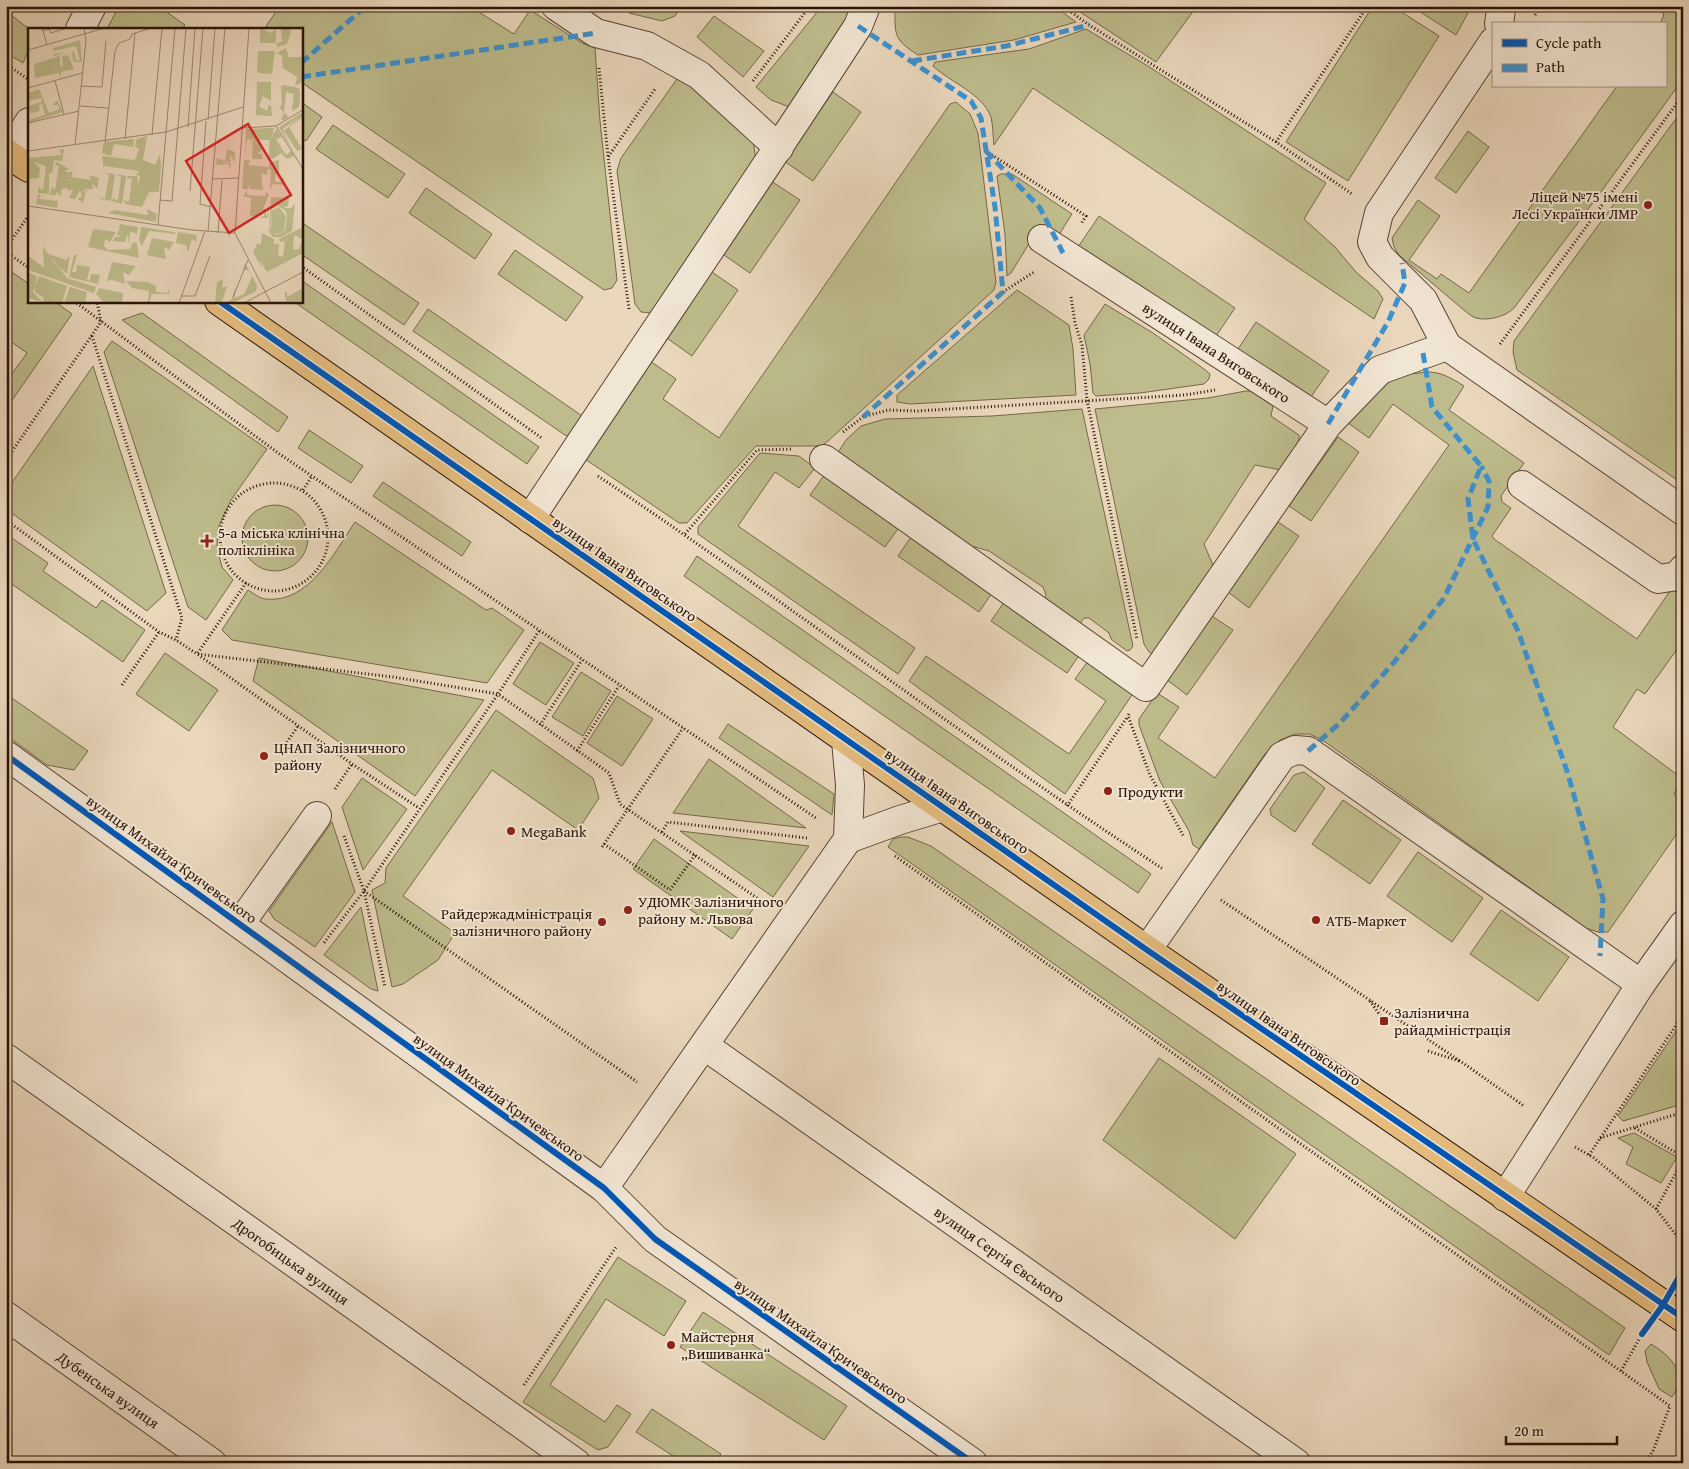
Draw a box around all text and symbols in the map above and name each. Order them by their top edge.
legend [1492,22,1666,88]
inset map [28,28,302,302]
text: Cycle path [1536,32,1602,53]
text: Path [1536,56,1565,77]
place label: Ліцей №75 імені Лесі Українки ЛМР [1512,186,1638,224]
marker: Ліцей №75 імені Лесі Українки ЛМР [1642,199,1654,211]
street label: вулиця Івана Виговського [1139,296,1295,408]
street label: вулиця Івана Виговського [549,511,702,627]
place label: 5-а міська клінічна поліклініка [218,522,346,560]
marker: 5-а міська клінічна поліклініка [200,534,214,548]
place label: ЦНАП Залізничного району [274,737,406,775]
street label: вулиця Івана Виговського [881,743,1034,859]
marker: ЦНАП Залізничного району [258,750,270,762]
place label: Продукти [1118,781,1183,802]
marker: Продукти [1102,785,1114,797]
street label: вулиця Михайла Кричевського [82,790,262,928]
place label: MegaBank [521,821,587,842]
marker: MegaBank [505,825,517,837]
place label: УДЮМК Залізничного району м. Львова [638,891,784,929]
place label: Райдержадміністрація залізничного району [441,903,592,941]
marker: УДЮМК Залізничного району м. Львова [622,904,634,916]
place label: АТБ-Маркет [1326,910,1407,931]
marker: АТБ-Маркет [1310,914,1322,926]
marker: Райдержадміністрація залізничного району [596,916,608,928]
street label: вулиця Івана Виговського [1213,975,1366,1091]
place label: Залізнична райадміністрація [1394,1002,1511,1040]
marker: Залізнична райадміністрація [1378,1015,1390,1027]
street label: вулиця Михайла Кричевського [409,1028,589,1166]
street label: вулиця Сергія Євського [930,1201,1070,1308]
street label: Дрогобицька вулиця [228,1212,354,1310]
street label: вулиця Михайла Кричевського [730,1273,912,1409]
place label: Майстерня „Вишиванка“ [681,1326,771,1364]
marker: Майстерня „Вишиванка“ [665,1339,677,1351]
street label: Дубенська вулиця [52,1345,164,1433]
scale bar [1506,1414,1618,1446]
text: 20 m [1514,1420,1545,1441]

